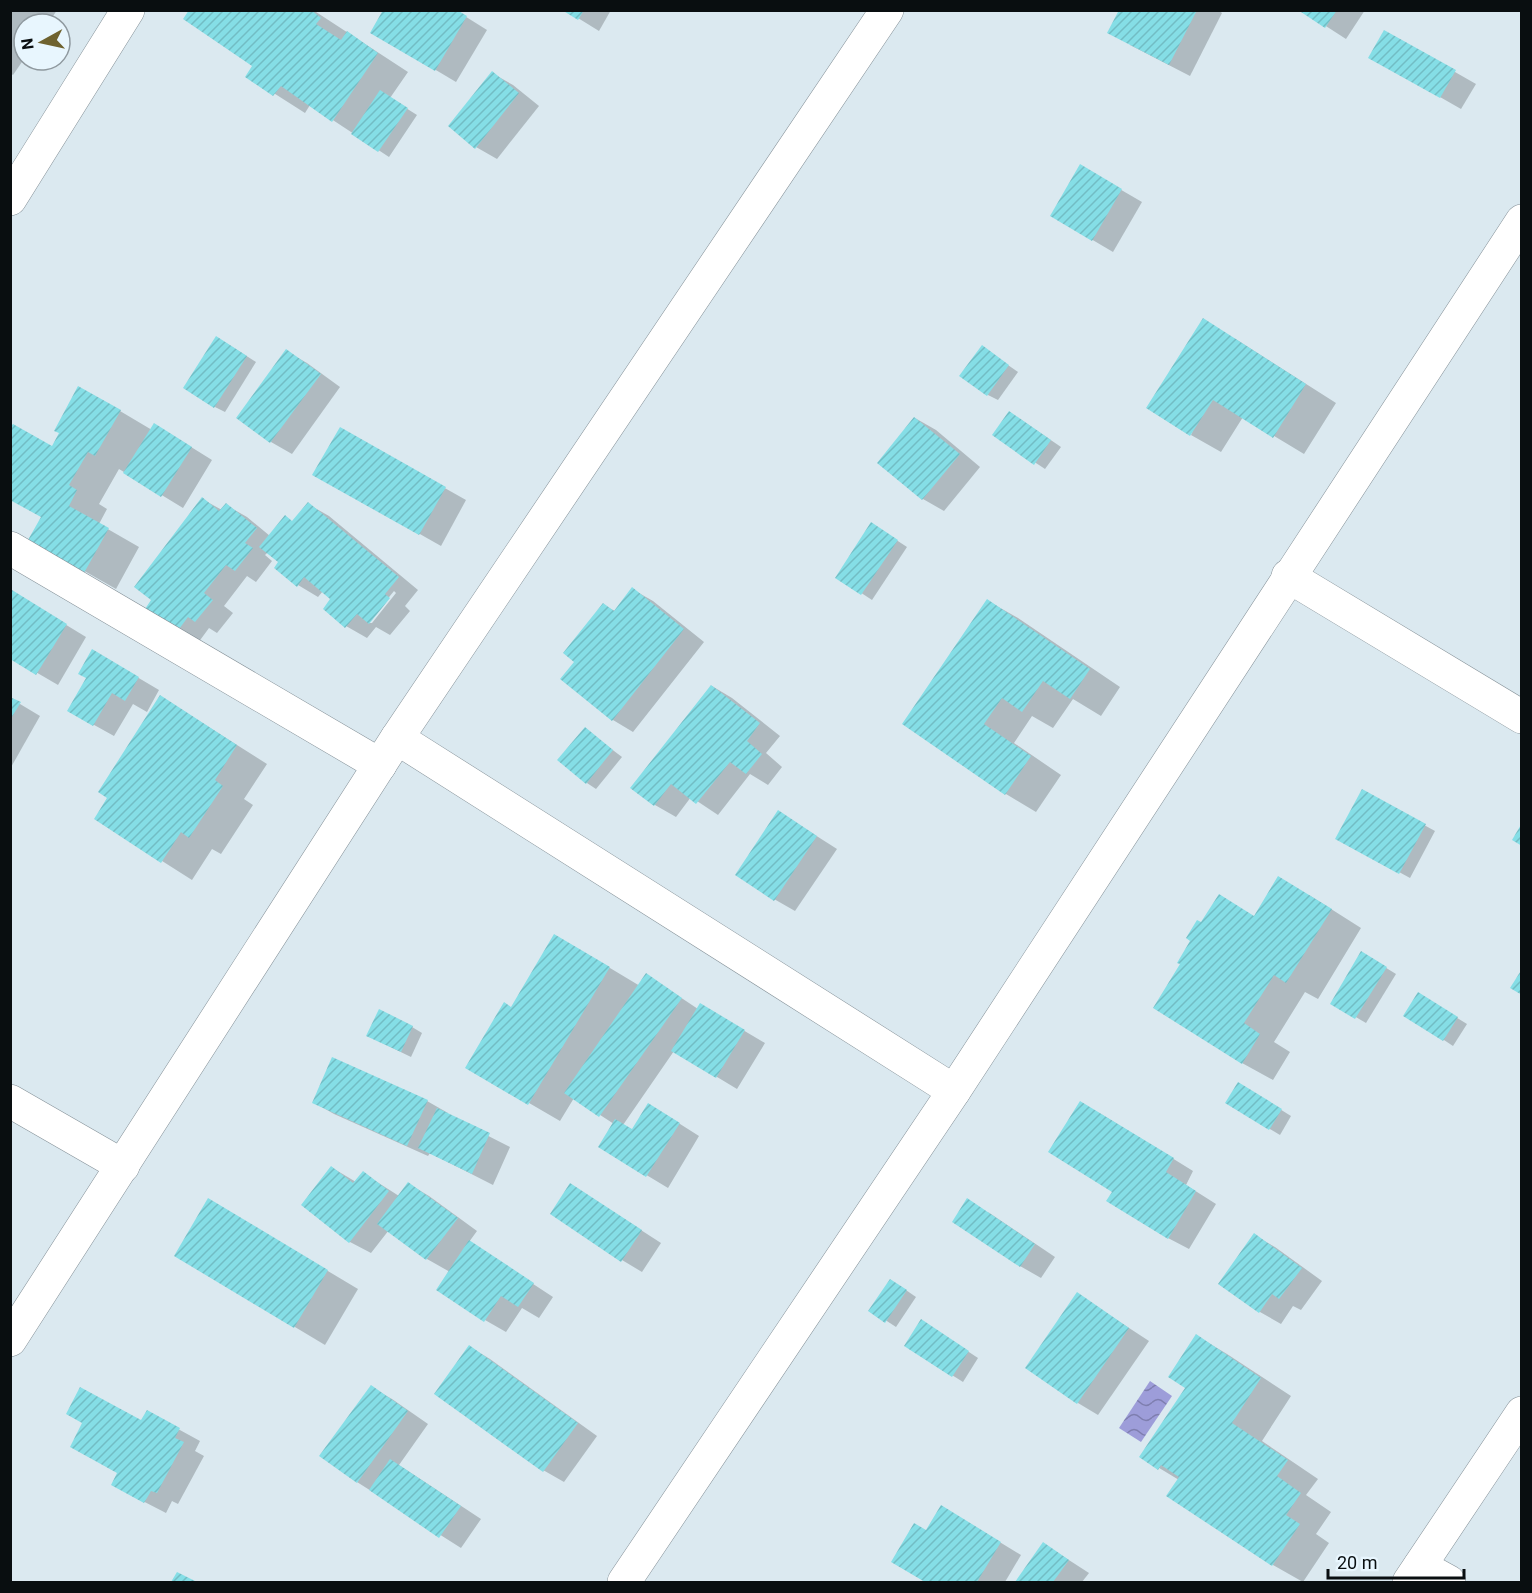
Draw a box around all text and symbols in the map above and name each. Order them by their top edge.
north arrow [12,12,72,72]
text: N [17,37,38,51]
scale bar [1328,1542,1464,1580]
text: 20 m [1337,1552,1377,1573]

